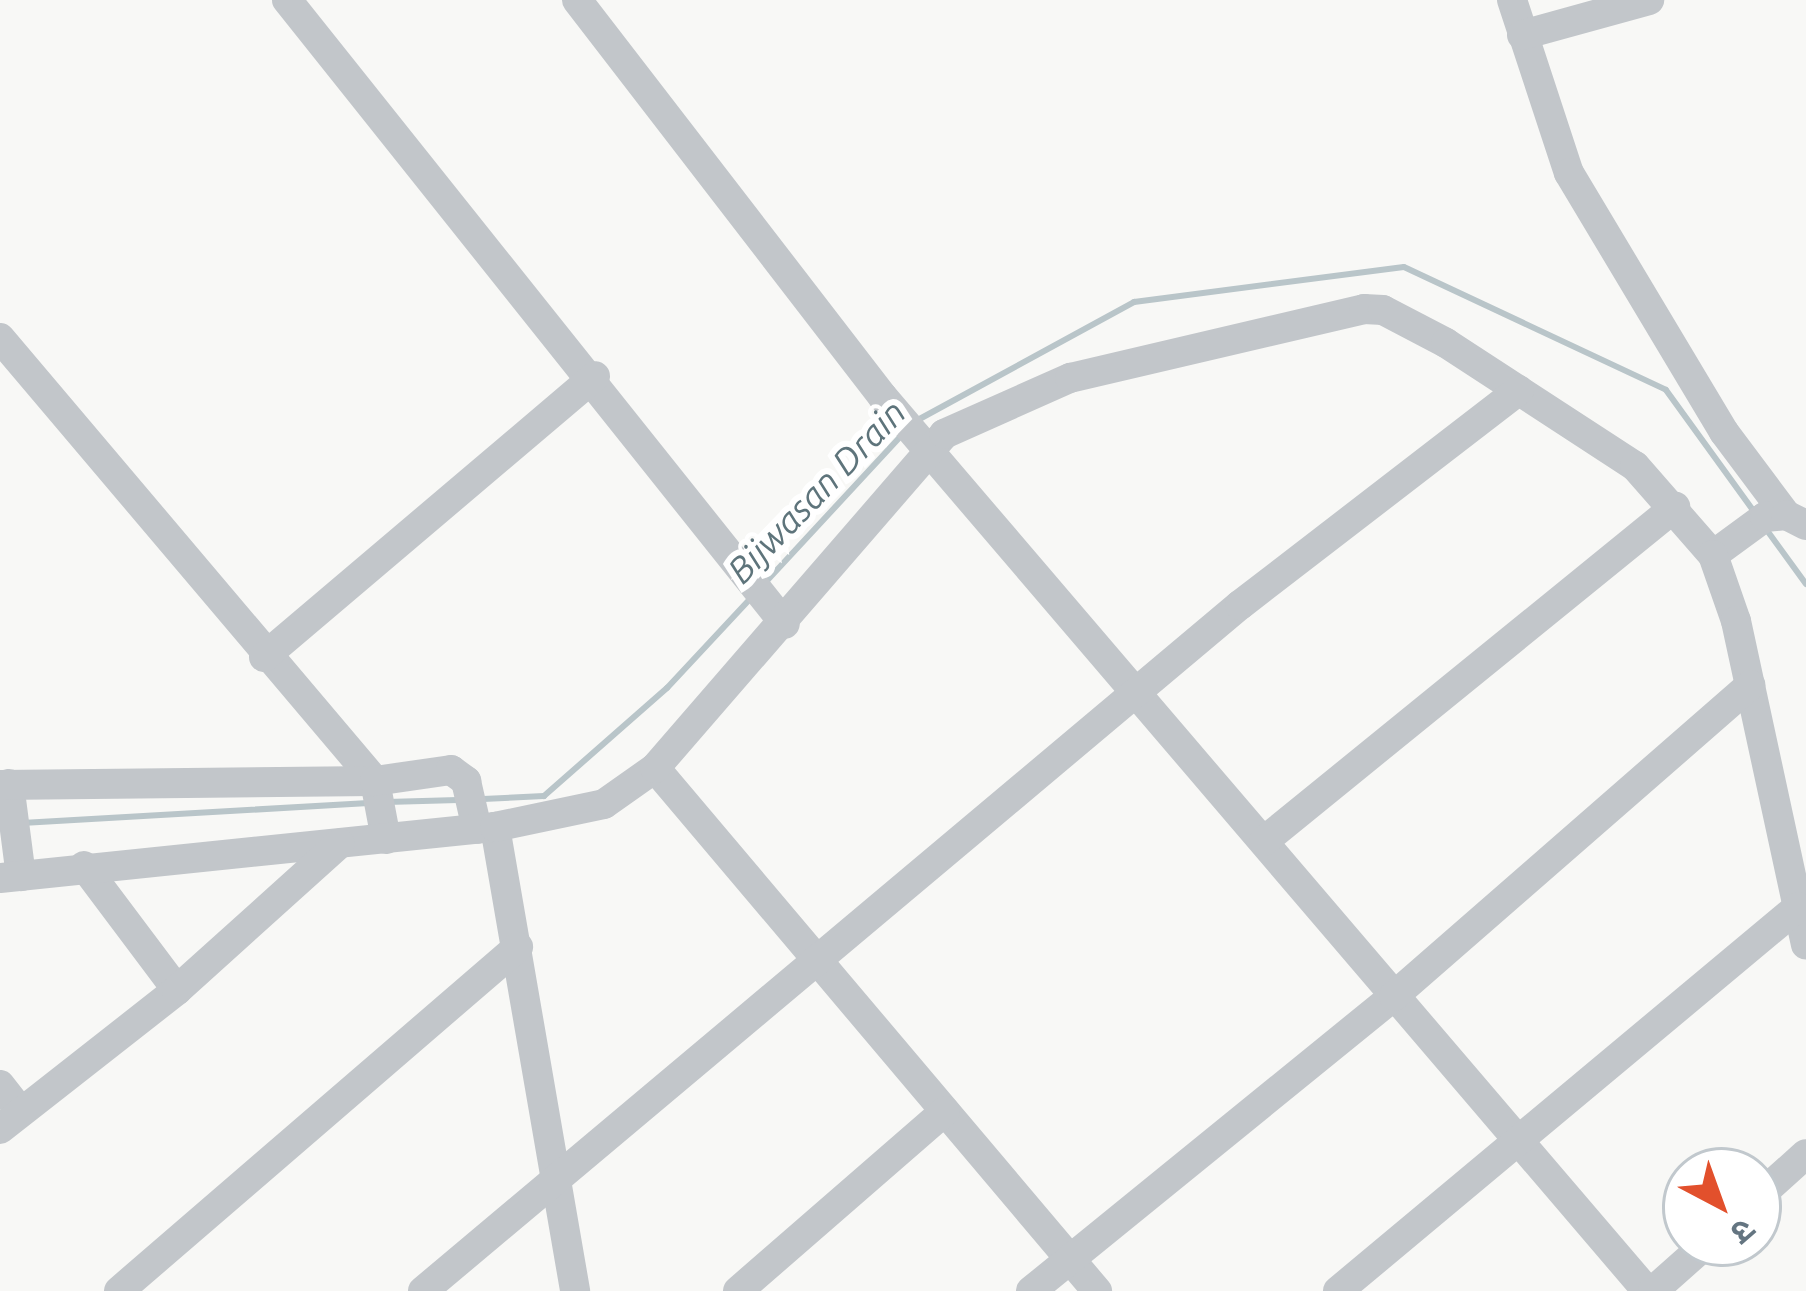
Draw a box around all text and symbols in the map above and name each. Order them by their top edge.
water label: Bijwasan Drain [718,390,914,592]
north arrow [1662,1147,1782,1267]
text: उ [1725,1212,1763,1253]

